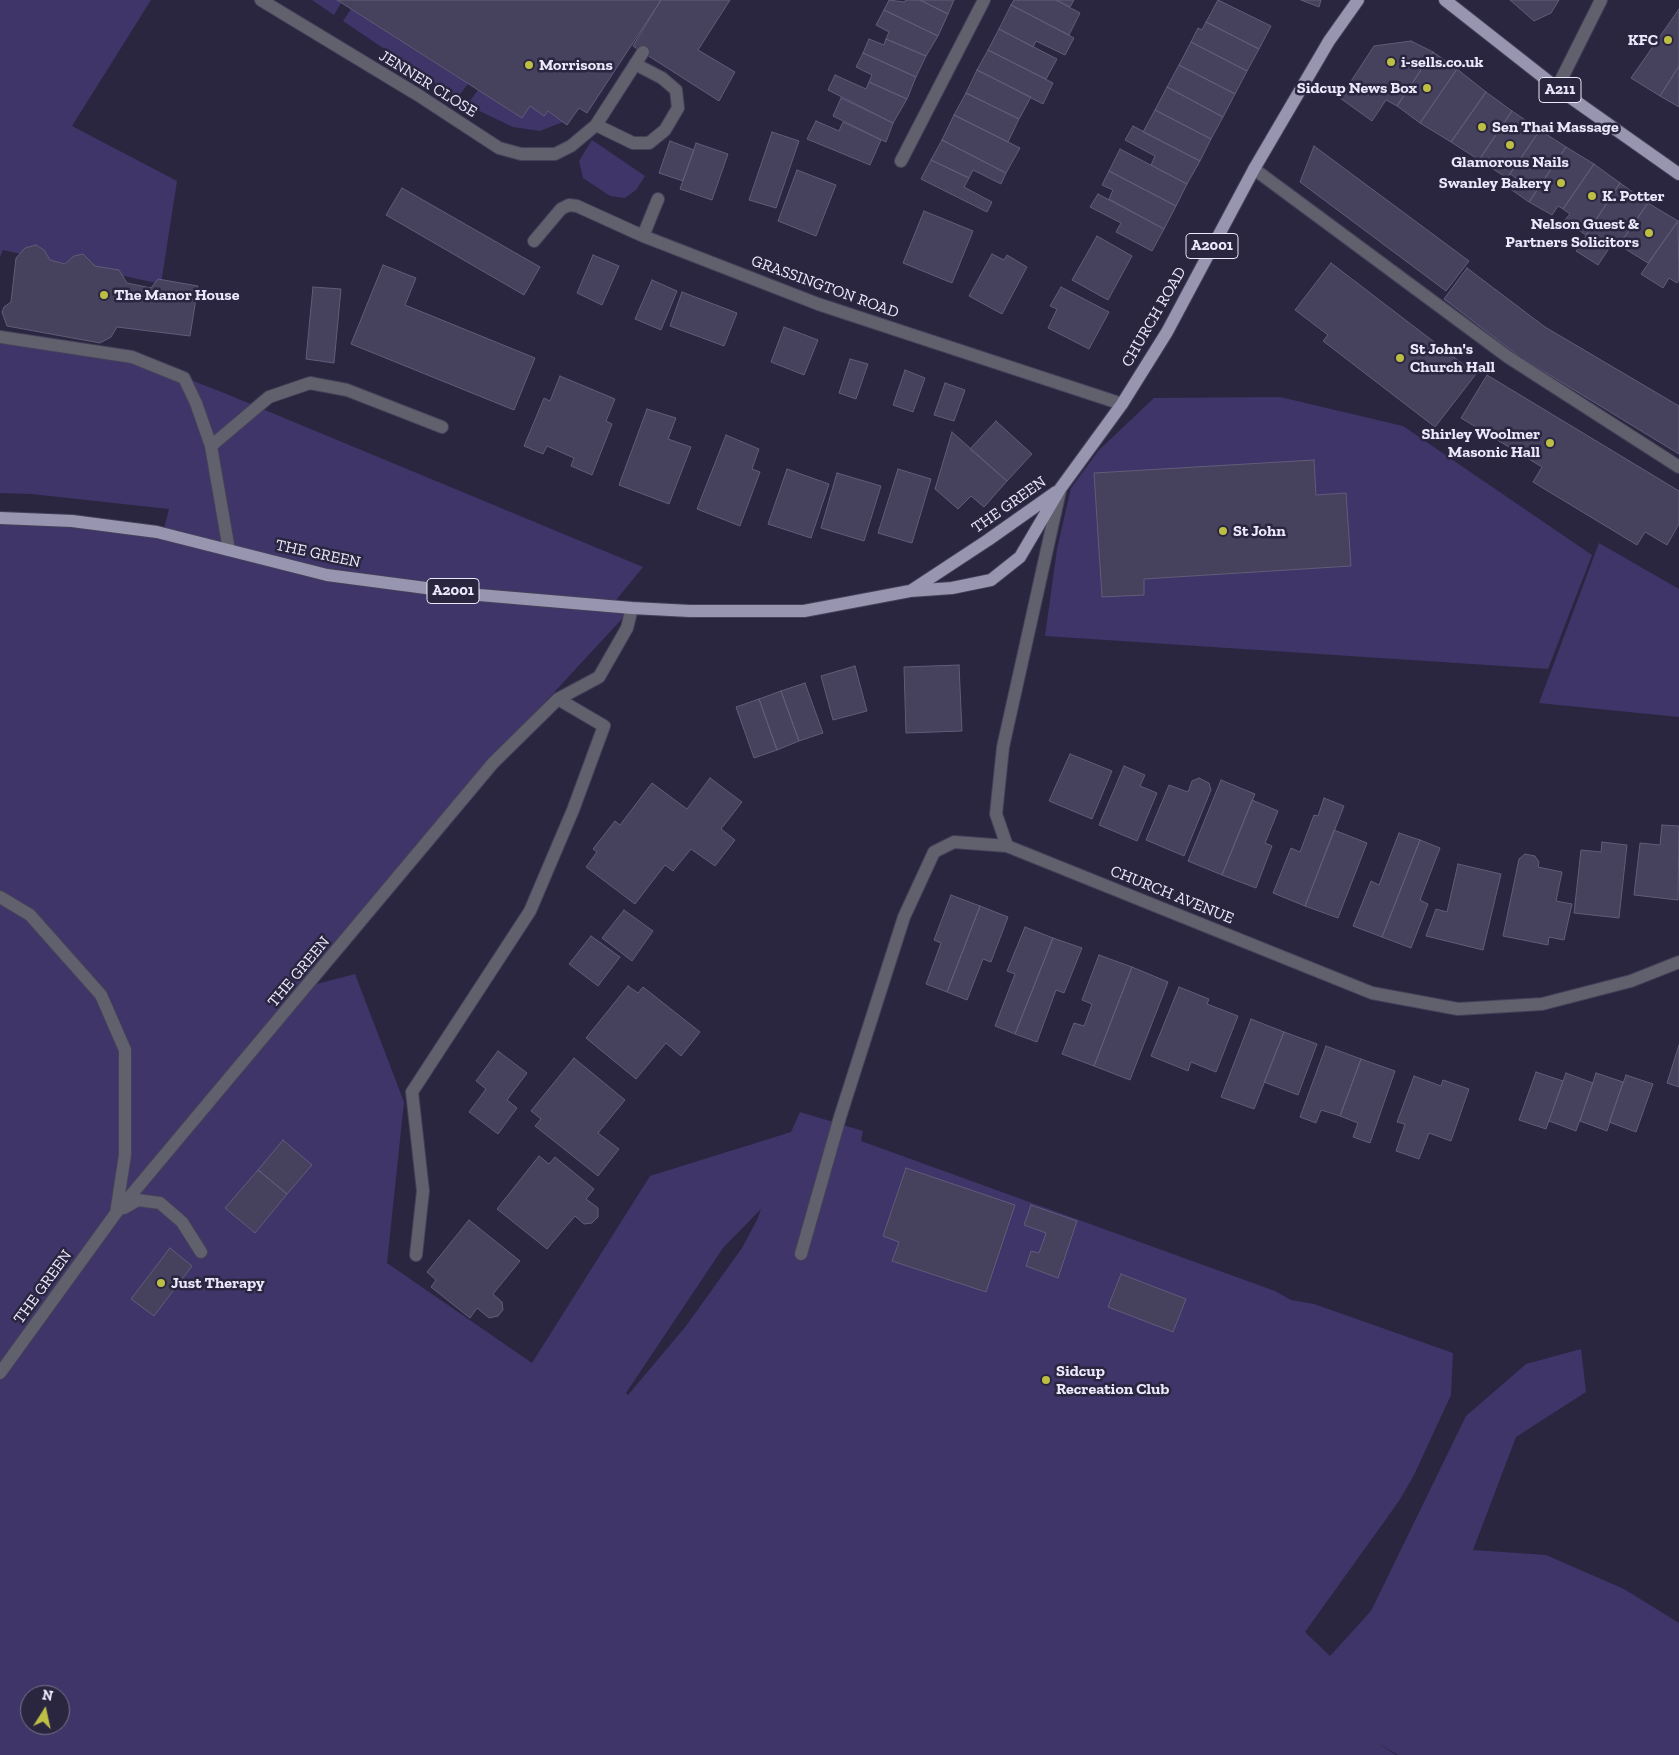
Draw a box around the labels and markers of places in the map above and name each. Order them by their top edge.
place label: KFC [1628,30,1658,50]
marker: KFC [1662,34,1674,46]
place label: i-sells.co.uk [1401,52,1483,72]
place label: Morrisons [539,55,613,75]
marker: i-sells.co.uk [1385,56,1397,68]
marker: Morrisons [523,59,535,71]
place label: Sidcup News Box [1297,78,1417,98]
marker: Sidcup News Box [1421,82,1433,94]
place label: Sen Thai Massage [1492,117,1619,137]
marker: Sen Thai Massage [1476,121,1488,133]
marker: Glamorous Nails [1504,139,1516,151]
place label: Glamorous Nails [1451,152,1569,172]
place label: Swanley Bakery [1439,173,1551,193]
marker: Swanley Bakery [1555,177,1567,189]
place label: K. Potter [1602,186,1665,206]
marker: K. Potter [1586,190,1598,202]
place label: Nelson Guest & Partners Solicitors [1505,214,1639,252]
marker: Nelson Guest & Partners Solicitors [1643,227,1655,239]
place label: The Manor House [114,285,239,305]
marker: The Manor House [98,289,110,301]
place label: St John's Church Hall [1410,339,1495,377]
marker: St John's Church Hall [1394,352,1406,364]
place label: Shirley Woolmer Masonic Hall [1422,424,1540,462]
marker: Shirley Woolmer Masonic Hall [1544,437,1556,449]
place label: St John [1233,521,1286,541]
marker: St John [1217,525,1229,537]
place label: Just Therapy [171,1273,264,1293]
marker: Just Therapy [155,1277,167,1289]
place label: Sidcup Recreation Club [1056,1361,1169,1399]
marker: Sidcup Recreation Club [1040,1374,1052,1386]

